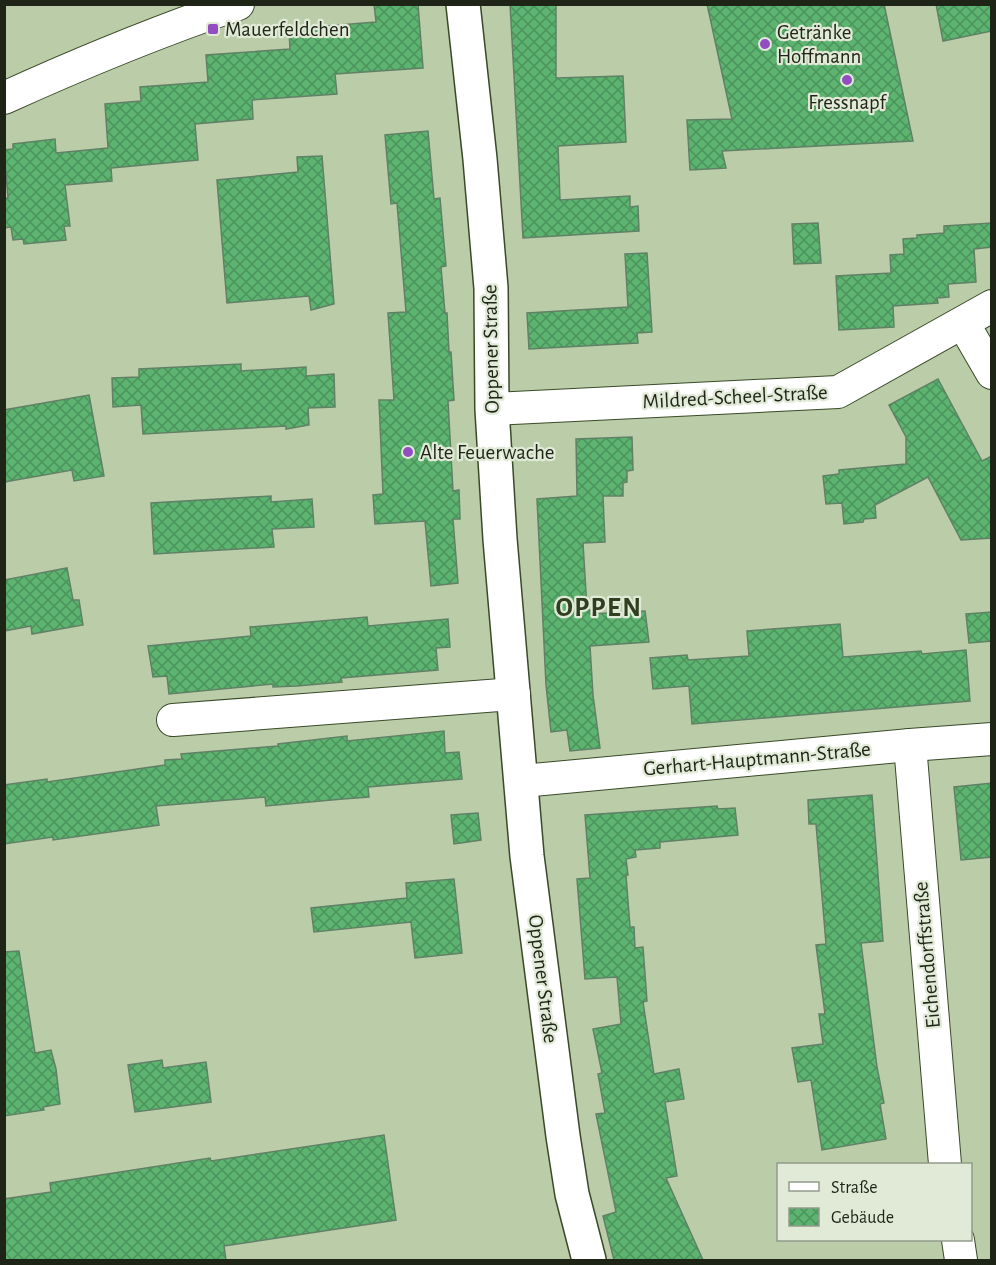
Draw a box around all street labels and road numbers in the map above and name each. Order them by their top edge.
street label: Oppener Straße [479,284,503,414]
street label: Mildred-Scheel-Straße [642,382,828,412]
street label: Gerhart-Hauptmann-Straße [642,739,872,779]
street label: Eichendorffstraße [910,881,944,1029]
street label: Oppener Straße [525,914,561,1044]

